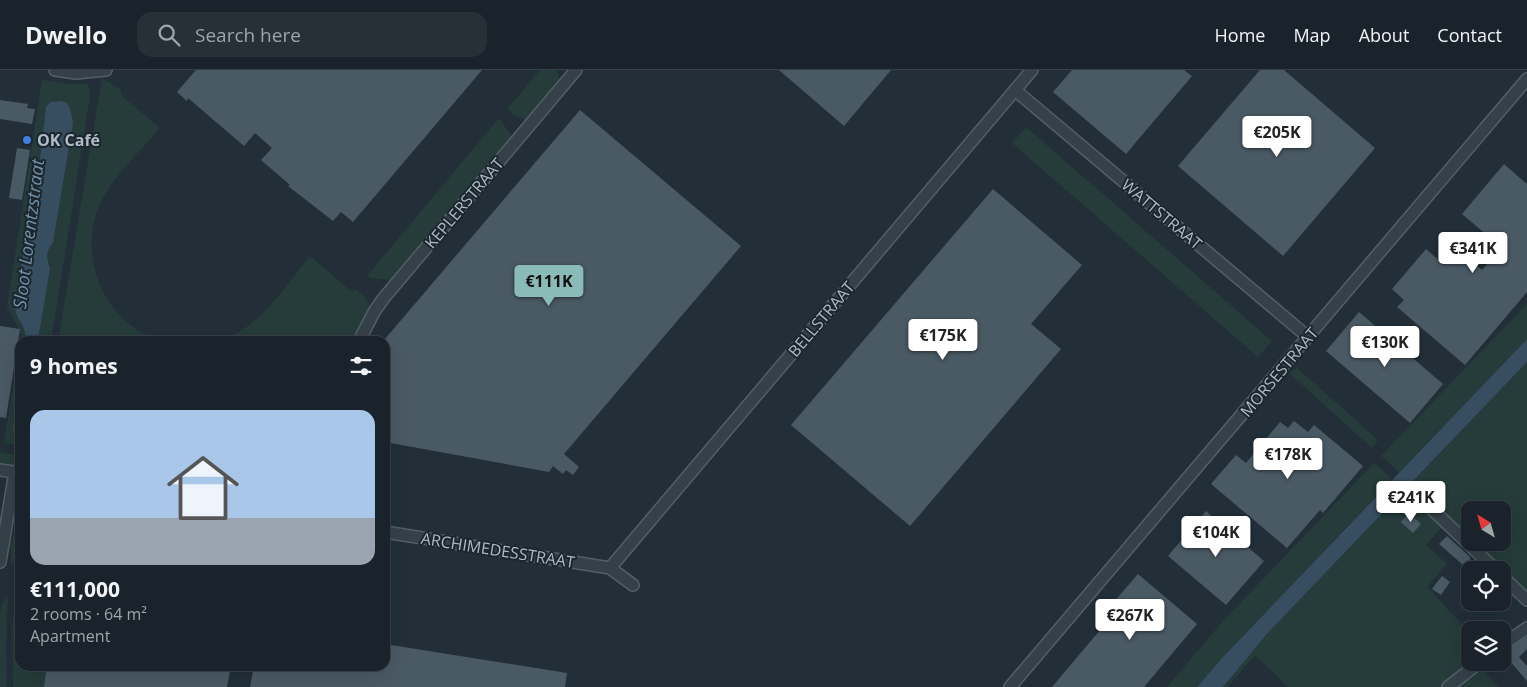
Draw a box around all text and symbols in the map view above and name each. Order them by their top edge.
search box [137,12,487,57]
text: Dwello [25,18,107,51]
icon: search [155,21,183,49]
text: Search here [195,22,301,48]
text: Home [1215,23,1265,47]
text: Map [1293,23,1331,47]
text: About [1359,23,1409,47]
text: Contact [1437,23,1502,47]
pin: €205K [1242,116,1312,158]
text: €205K [1253,121,1301,143]
place label: OK Café [37,129,100,151]
marker: OK Café [21,134,33,146]
street label: KEPLERSTRAAT [420,153,509,253]
water label: Sloot Lorentzstraat [7,157,49,310]
street label: WATTSTRAAT [1117,174,1207,254]
pin: €341K [1438,232,1508,274]
text: €341K [1449,237,1497,259]
pin: €111K [514,264,584,307]
text: €111K [525,270,573,292]
street label: BELLSTRAAT [783,276,859,361]
pin: €175K [908,318,978,361]
street label: MORSESTRAAT [1235,322,1323,422]
text: €175K [919,324,967,346]
pin: €130K [1350,326,1420,368]
text: €130K [1361,331,1409,353]
text: 9 homes [30,352,118,380]
icon: filters [347,352,375,380]
pin: €178K [1253,438,1323,480]
icon: home [158,443,248,533]
text: €178K [1264,443,1312,465]
pin: €241K [1376,480,1446,523]
text: €241K [1387,486,1435,508]
north arrow [1461,501,1511,551]
map controls [1461,501,1511,671]
pin: €104K [1181,516,1251,558]
text: €104K [1192,521,1240,543]
street label: ARCHIMEDESSTRAAT [420,527,577,573]
button: locate [1461,561,1511,611]
text: €111,000 [30,575,120,603]
pin: €267K [1095,598,1165,641]
text: 2 rooms · 64 m² [30,603,147,625]
text: €267K [1106,604,1154,626]
button: layers [1461,621,1511,671]
text: Apartment [30,625,110,647]

